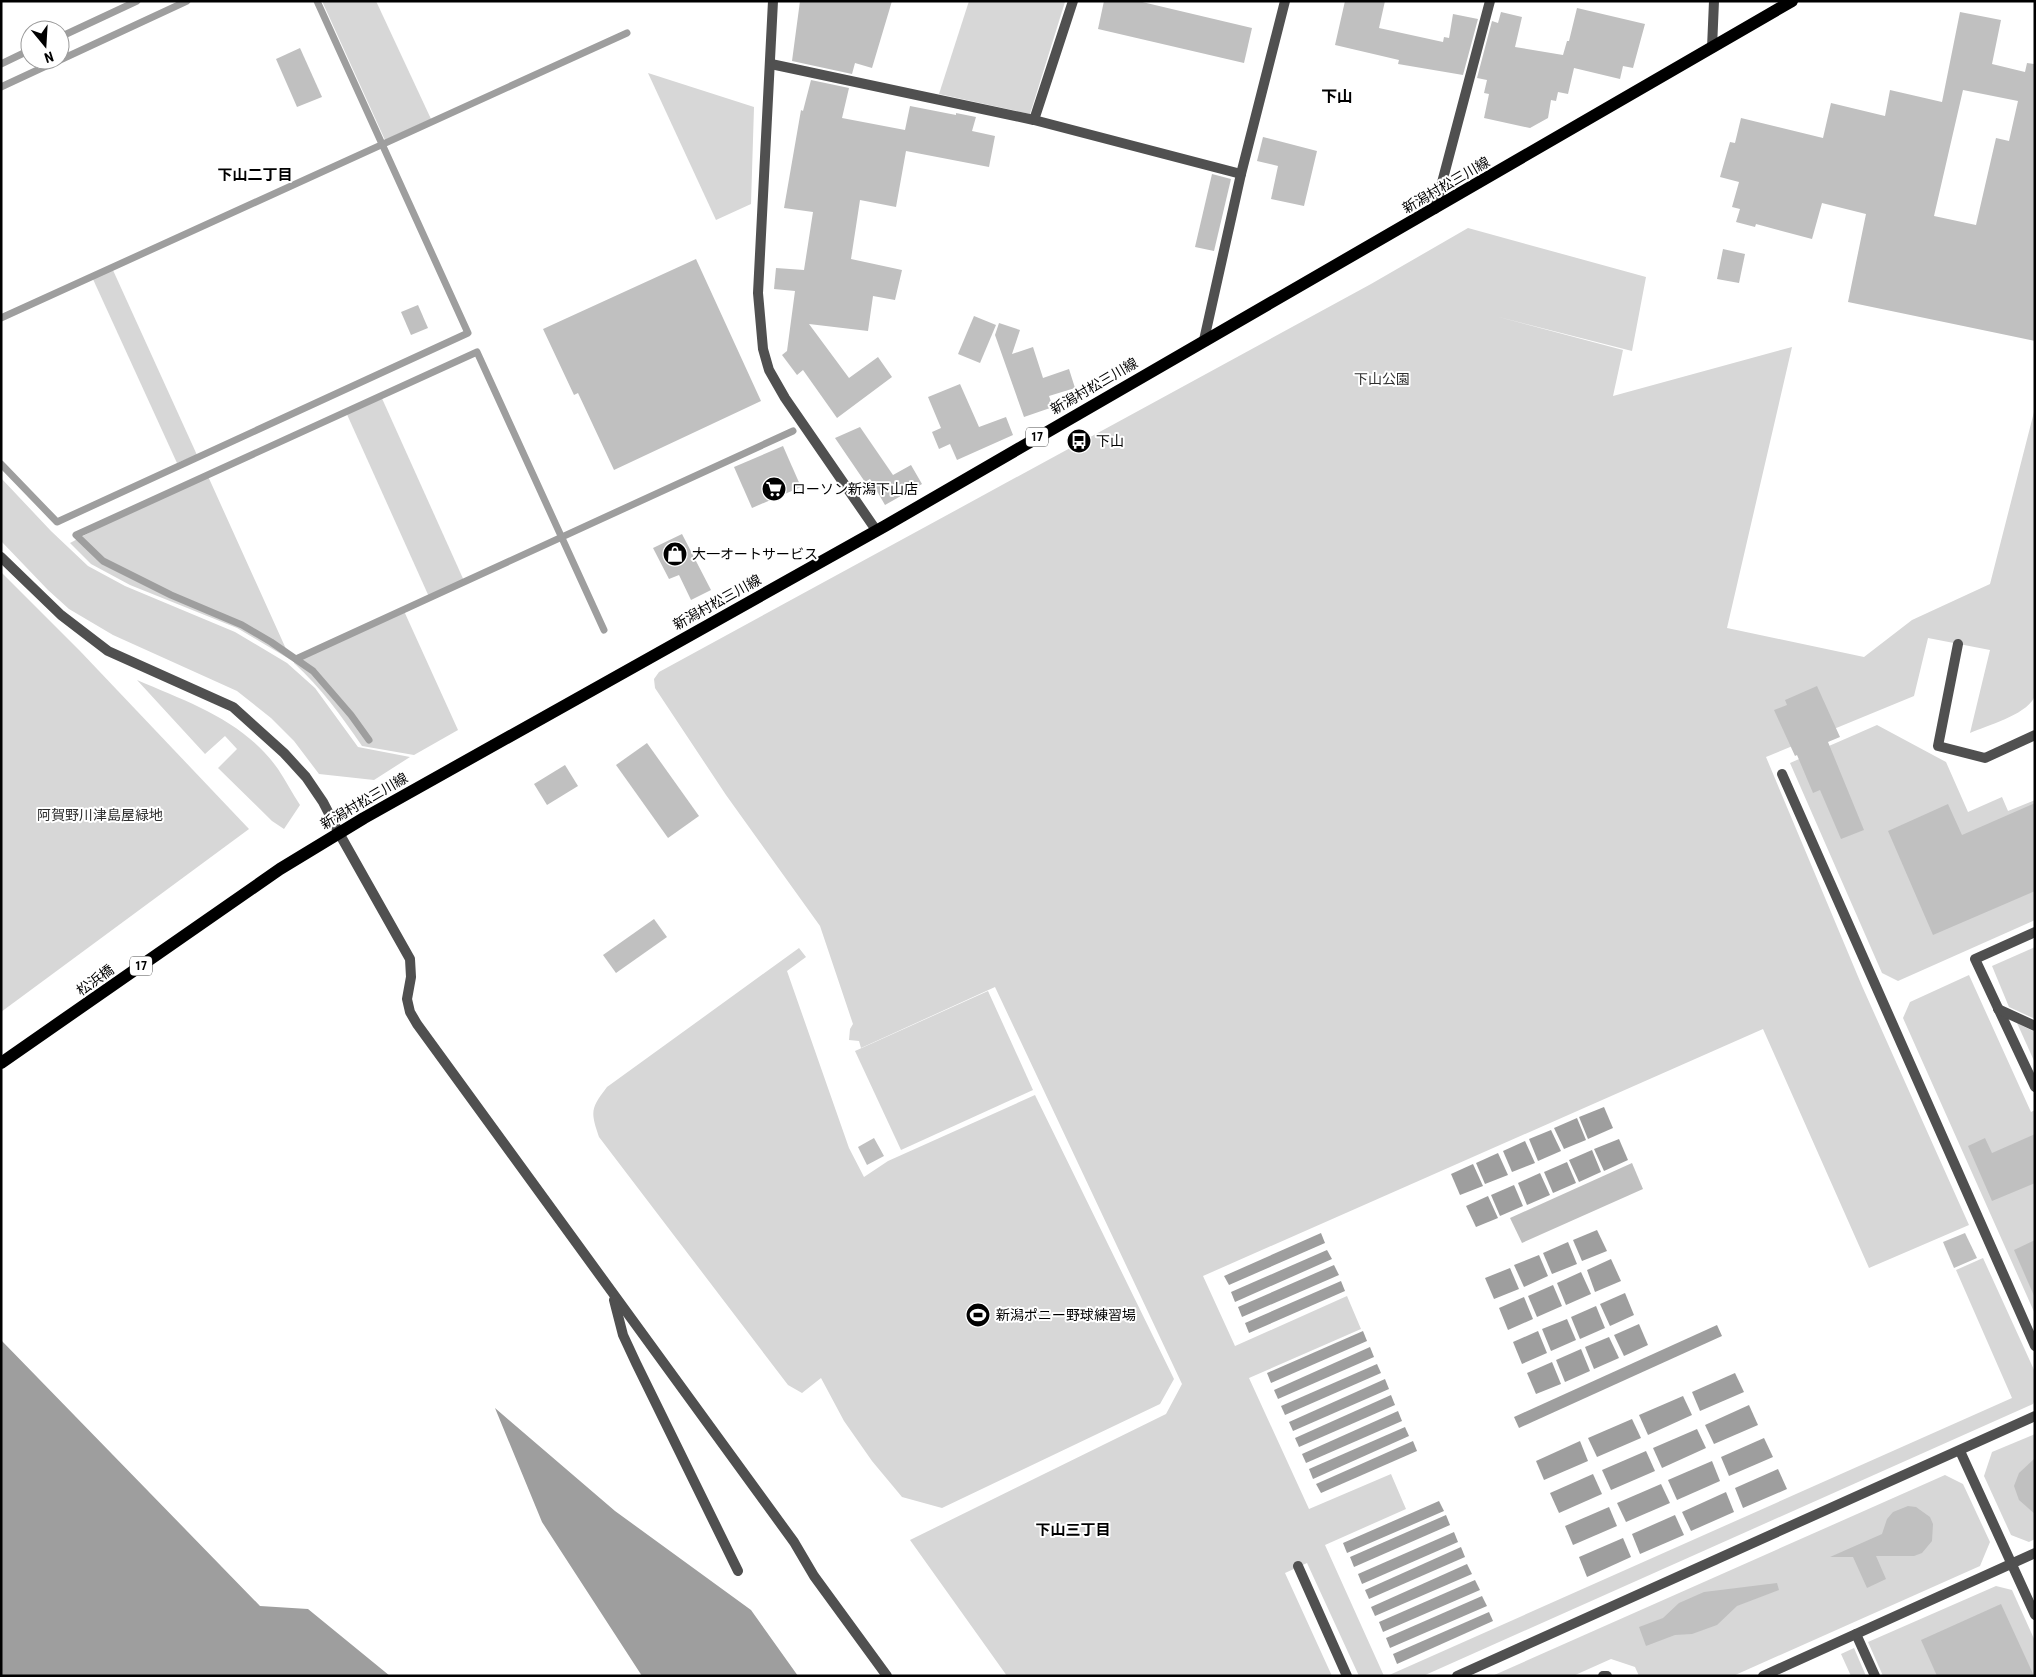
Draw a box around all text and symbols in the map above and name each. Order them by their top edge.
north arrow [20,20,70,70]
text: N [42,48,56,66]
district label: 下山 [1321,87,1353,106]
street label: 新潟村松三川線 [1400,154,1492,216]
district label: 下山二丁目 [217,166,293,184]
street label: 新潟村松三川線 [1048,355,1140,417]
park label: 下山公園 [1354,371,1410,387]
road number: 17 [1026,428,1048,447]
bus stop icon: 下山 [1066,428,1092,454]
place label: 下山 [1096,433,1124,449]
supermarket icon: ローソン新潟下山店 [761,476,787,502]
place label: ローソン新潟下山店 [792,481,918,497]
shop icon: 大一オートサービス [662,541,688,567]
place label: 大一オートサービス [692,546,818,562]
street label: 新潟村松三川線 [670,571,764,633]
street label: 新潟村松三川線 [318,770,410,832]
park label: 阿賀野川津島屋緑地 [37,807,163,823]
road number: 17 [130,956,152,976]
street label: 松浜橋 [73,961,117,999]
sports icon: 新潟ポニー野球練習場 [965,1302,991,1328]
place label: 新潟ポニー野球練習場 [996,1307,1136,1323]
district label: 下山三丁目 [1035,1521,1111,1539]

